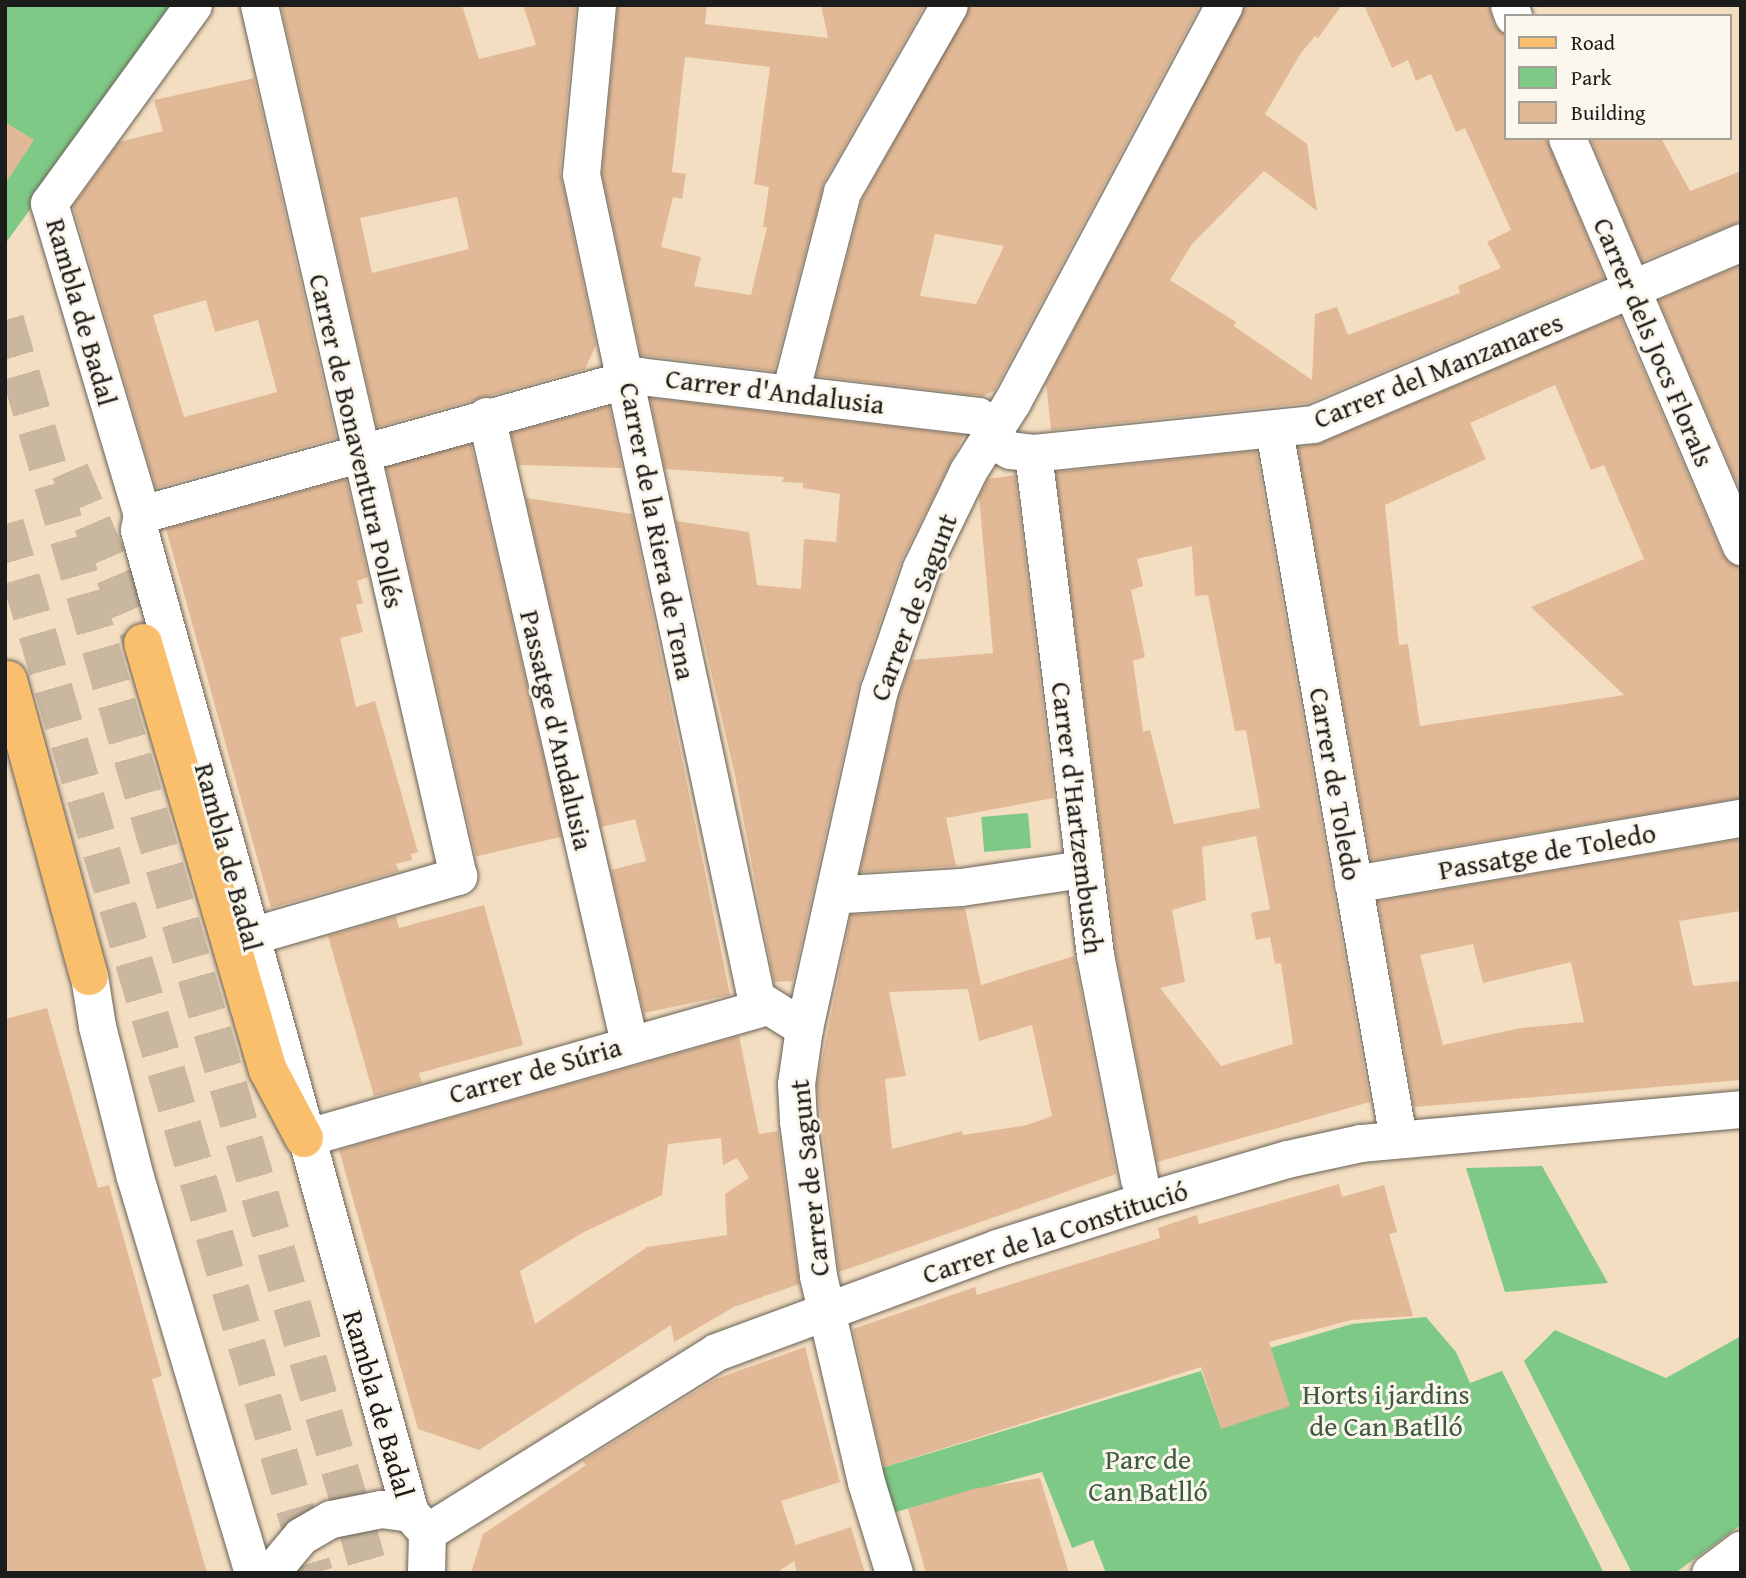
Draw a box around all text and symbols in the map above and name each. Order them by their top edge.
legend [1504,14,1732,140]
text: Road [1571,27,1615,58]
text: Park [1571,62,1612,93]
text: Building [1571,97,1645,128]
street label: Carrer dels Jocs Florals [1586,212,1722,472]
street label: Rambla de Badal [39,214,125,410]
street label: Carrer de Bonaventura Pollés [302,271,412,611]
street label: Carrer del Manzanares [1308,305,1568,435]
street label: Carrer d'Andalusia [664,361,886,421]
street label: Carrer de la Riera de Tena [613,379,703,683]
street label: Carrer de Sagunt [862,509,964,705]
street label: Passatge d'Andalusia [513,607,601,853]
street label: Carrer d'Hartzembusch [1045,680,1111,956]
street label: Carrer de Toledo [1302,685,1370,883]
street label: Rambla de Badal [188,759,270,955]
street label: Passatge de Toledo [1436,815,1658,887]
street label: Carrer de Súria [445,1029,625,1111]
street label: Carrer de Sagunt [782,1078,836,1278]
street label: Carrer de la Constitució [918,1173,1192,1291]
street label: Rambla de Badal [336,1306,422,1502]
park label: Horts i jardins de Can Batlló [1302,1377,1470,1443]
park label: Parc de Can Batlló [1088,1442,1208,1508]

